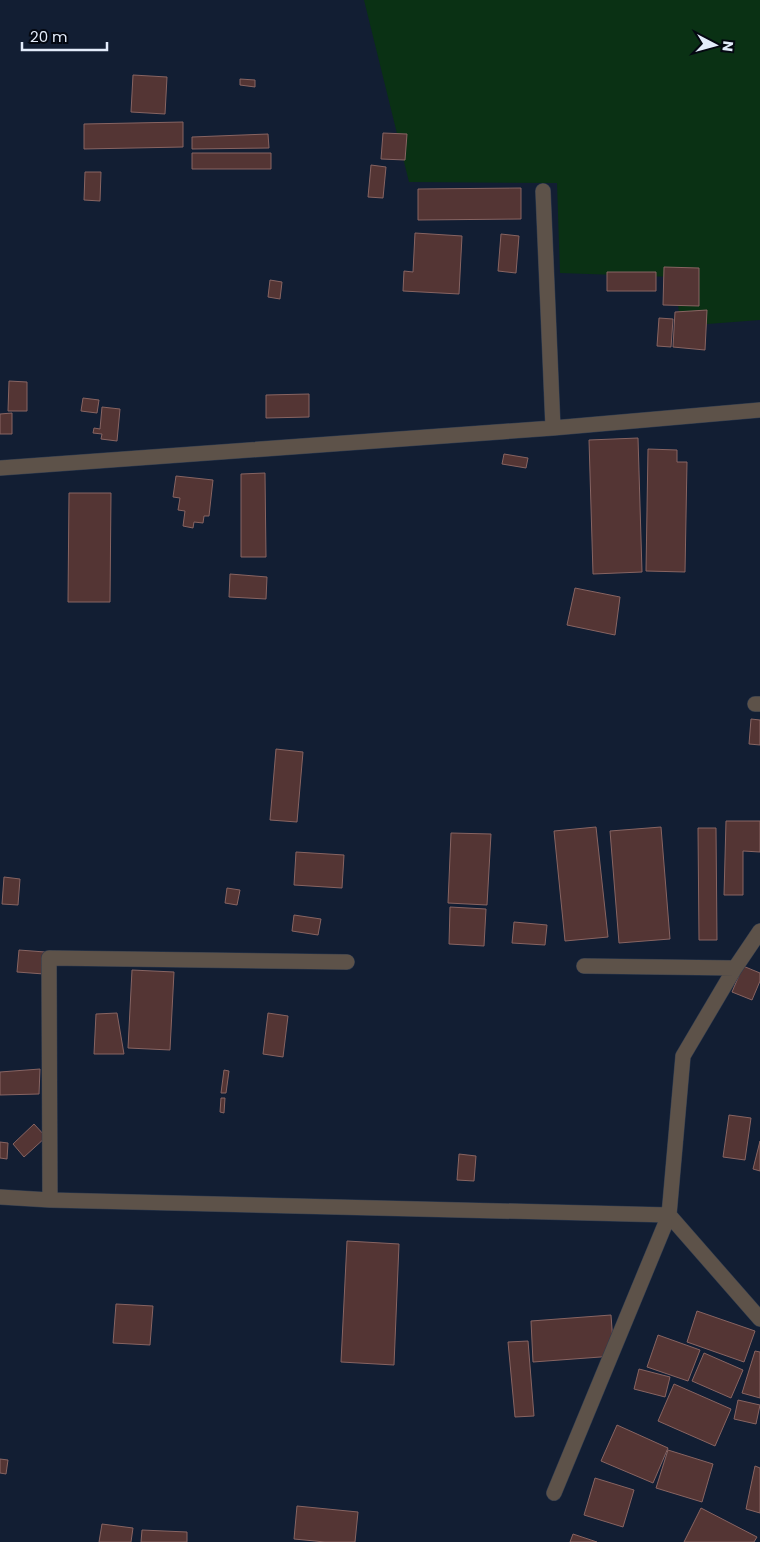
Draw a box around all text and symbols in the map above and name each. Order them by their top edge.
scale bar [22,20,108,52]
north arrow [690,20,740,70]
text: 20 m [30,26,68,47]
text: N [717,40,738,53]

